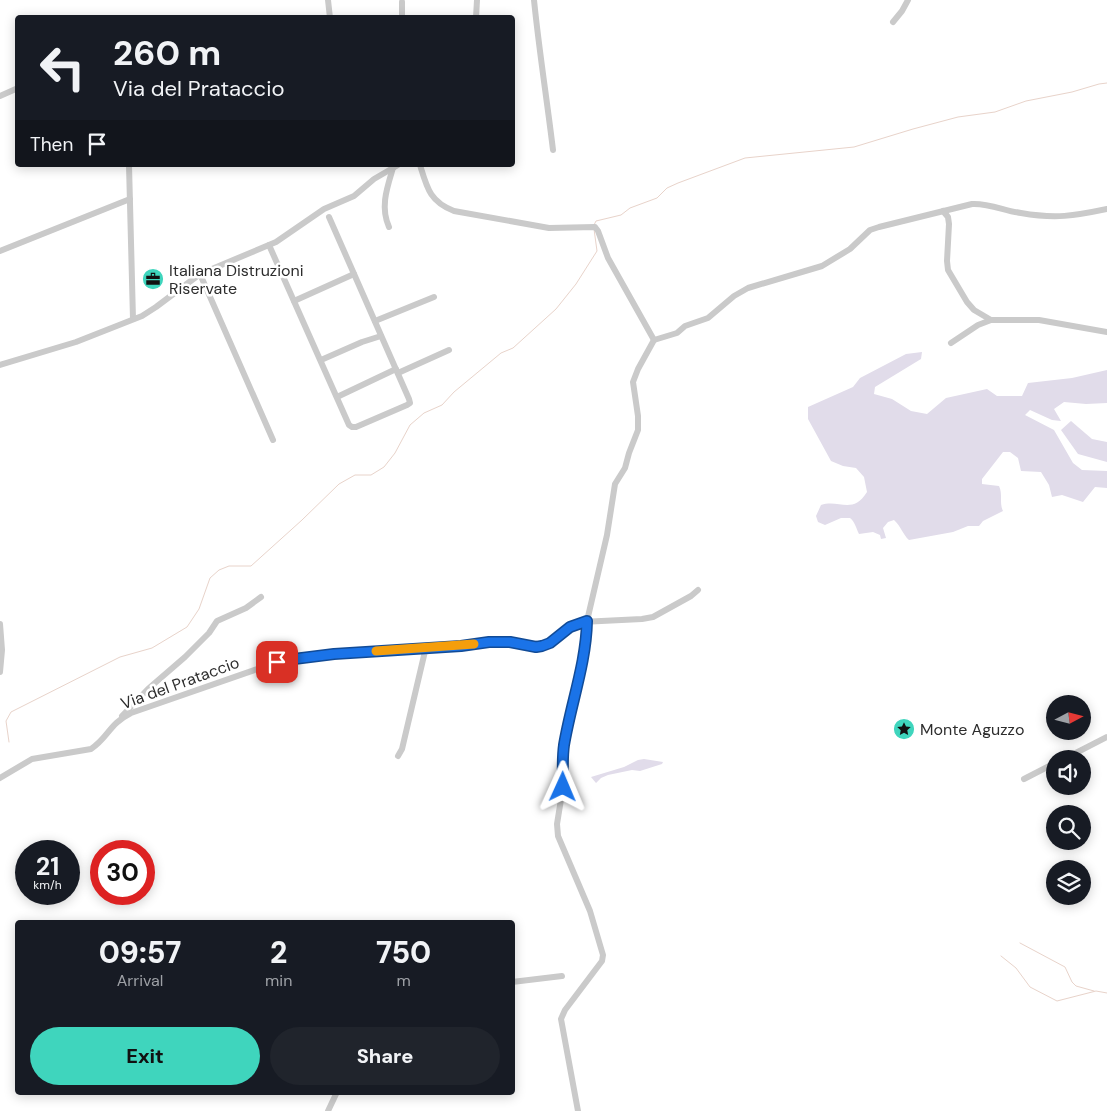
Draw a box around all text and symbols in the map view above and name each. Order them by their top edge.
text: 260 m [113,30,221,76]
icon: left [30,35,95,100]
text: Via del Prataccio [113,74,285,103]
icon: arrive [83,130,111,158]
text: Then [30,132,73,157]
place label: Italiana Distruzioni Riservate [169,260,304,299]
office icon: Italiana Distruzioni Riservate [141,267,165,291]
pin [256,641,298,683]
icon: arrive [263,648,291,676]
street label: Via del Prataccio [118,652,242,714]
north arrow [1046,695,1091,740]
map controls [1046,695,1091,905]
place icon: Monte Aguzzo [892,717,916,741]
place label: Monte Aguzzo [920,719,1024,740]
button: sound [1046,750,1091,795]
position arrow [536,760,588,812]
button: search [1046,805,1091,850]
speed limit sign: 30 [90,840,155,905]
text: 21 [36,850,59,883]
button: layers [1046,860,1091,905]
text: km/h [33,877,62,893]
text: 09:57 [99,933,181,972]
text: 2 [270,933,287,972]
text: 750 [376,933,431,972]
text: Arrival [117,970,163,991]
text: min [265,970,292,991]
text: m [397,970,411,991]
button: Exit [30,1027,260,1085]
button: Share [270,1027,500,1085]

